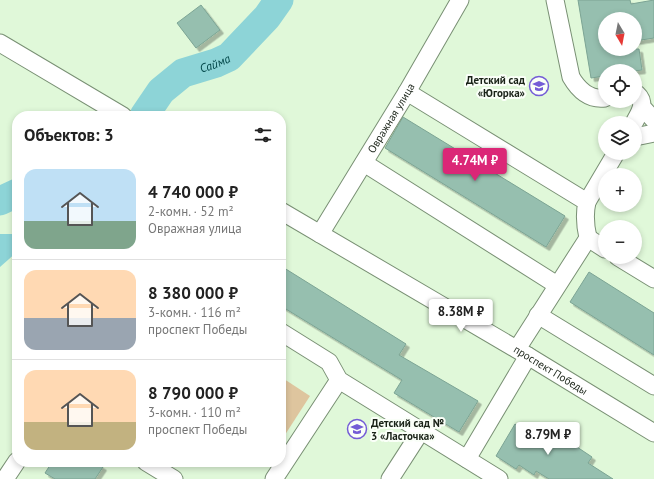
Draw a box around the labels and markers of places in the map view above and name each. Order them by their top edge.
place label: Детский сад «Югорка» [466,73,526,100]
school or university icon: Детский сад «Югорка» [528,75,550,97]
pin: 4.74M ₽ [438,148,512,182]
pin: 8.38M ₽ [424,299,498,333]
place label: Детский сад № 3 «Ласточка» [371,416,444,443]
school or university icon: Детский сад № 3 «Ласточка» [346,418,368,440]
pin: 8.79M ₽ [511,422,585,456]

